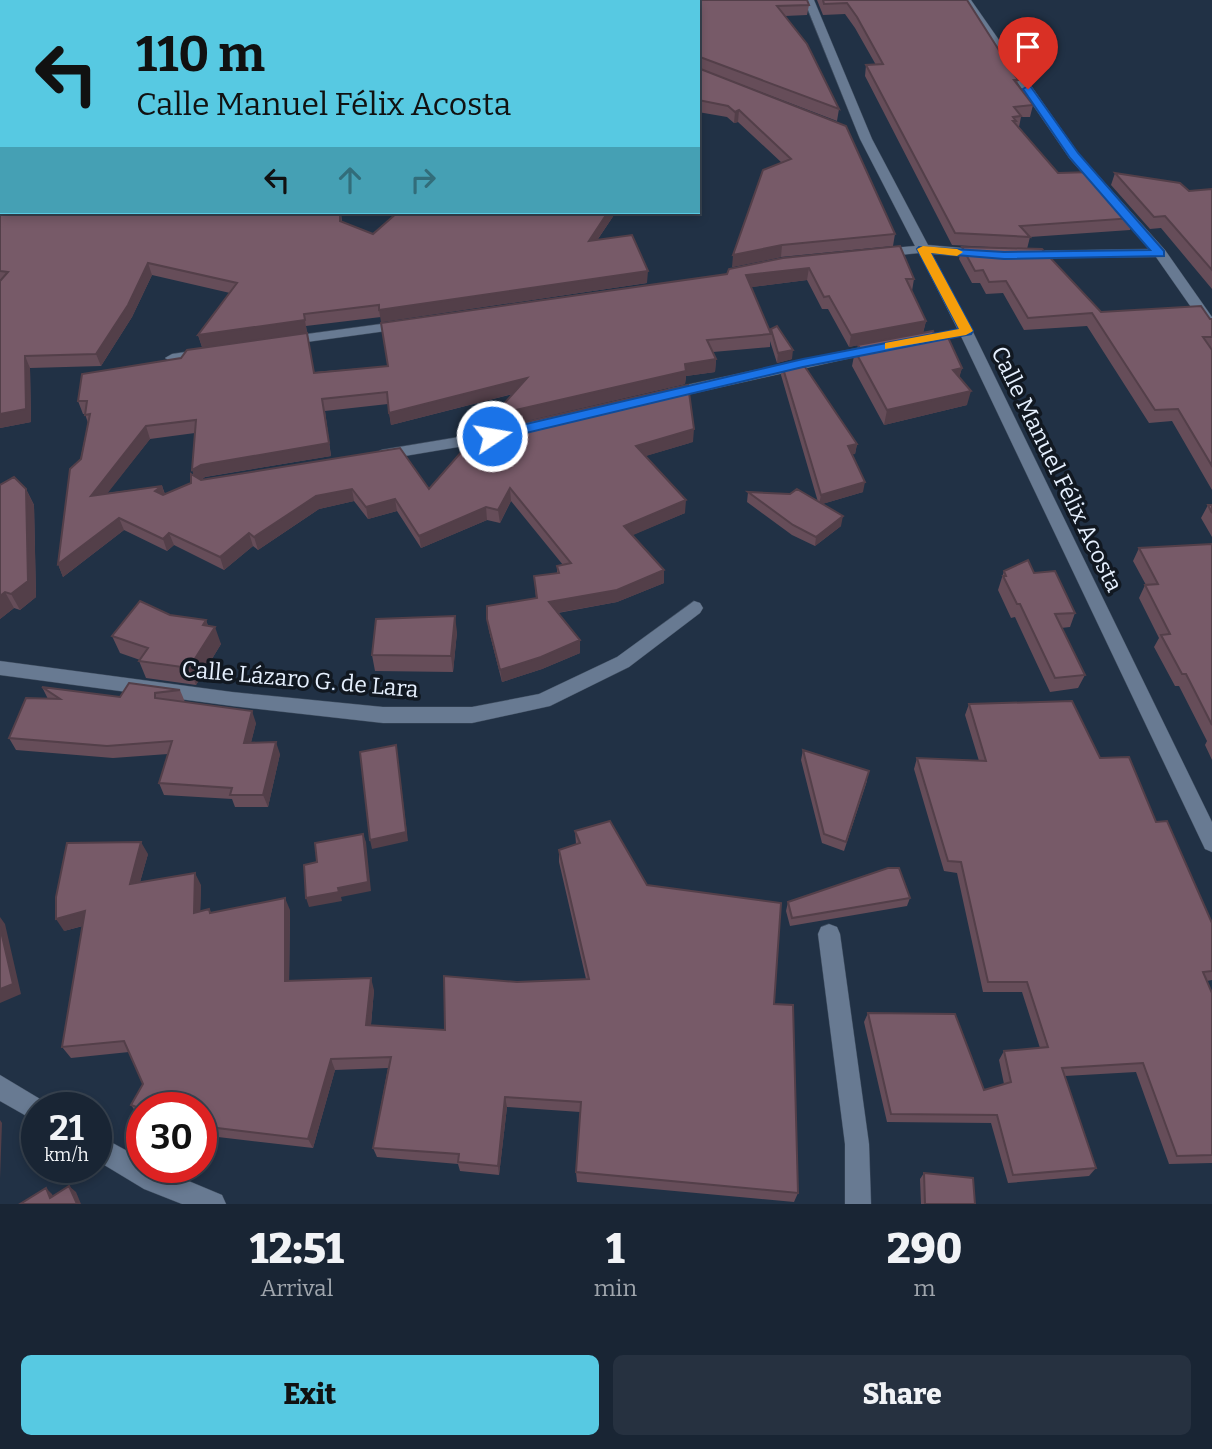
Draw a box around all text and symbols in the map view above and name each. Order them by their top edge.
pin [998,17,1058,89]
text: 110 m [136,25,265,84]
icon: left [21,28,112,119]
icon: arrive [1009,28,1047,66]
text: Calle Manuel Félix Acosta [136,85,511,123]
icon: left [258,161,296,199]
icon: ahead [331,161,369,199]
icon: right [404,161,442,199]
street label: Calle Manuel Félix Acosta [985,342,1129,597]
position arrow [455,399,529,473]
street label: Calle Lázaro G. de Lara [180,655,420,703]
speed limit sign: 30 [126,1092,217,1183]
text: 21 [49,1107,84,1149]
text: km/h [44,1144,89,1166]
text: 12:51 [250,1224,344,1274]
text: 1 [606,1224,625,1274]
text: 290 [887,1224,962,1274]
text: Arrival [260,1274,333,1302]
text: min [594,1274,637,1302]
text: m [914,1274,935,1302]
button: Exit [21,1355,599,1435]
button: Share [613,1355,1191,1435]

